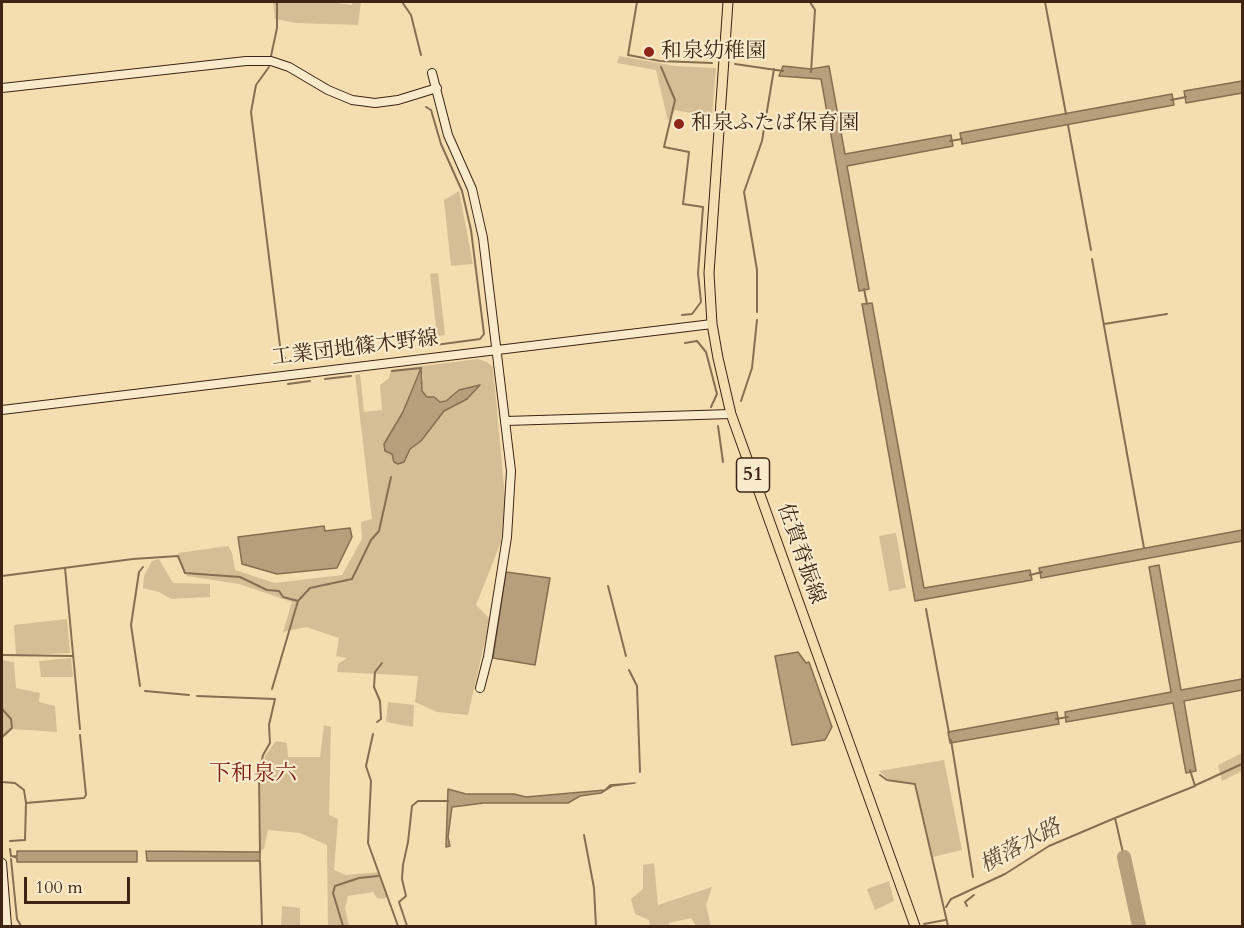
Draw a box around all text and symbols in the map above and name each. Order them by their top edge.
place label: 和泉幼稚園 [661,39,766,65]
marker: 和泉幼稚園 [642,45,656,59]
place label: 和泉ふたば保育園 [691,111,859,137]
marker: 和泉ふたば保育園 [672,117,686,131]
street label: 工業団地篠木野線 [270,326,440,372]
road number: 51 [736,458,770,492]
street label: 佐賀脊振線 [771,500,829,608]
district label: 下和泉六 [209,762,297,788]
water label: 横落水路 [976,815,1066,879]
scale bar [27,865,134,903]
text: 100 m [35,875,83,900]

